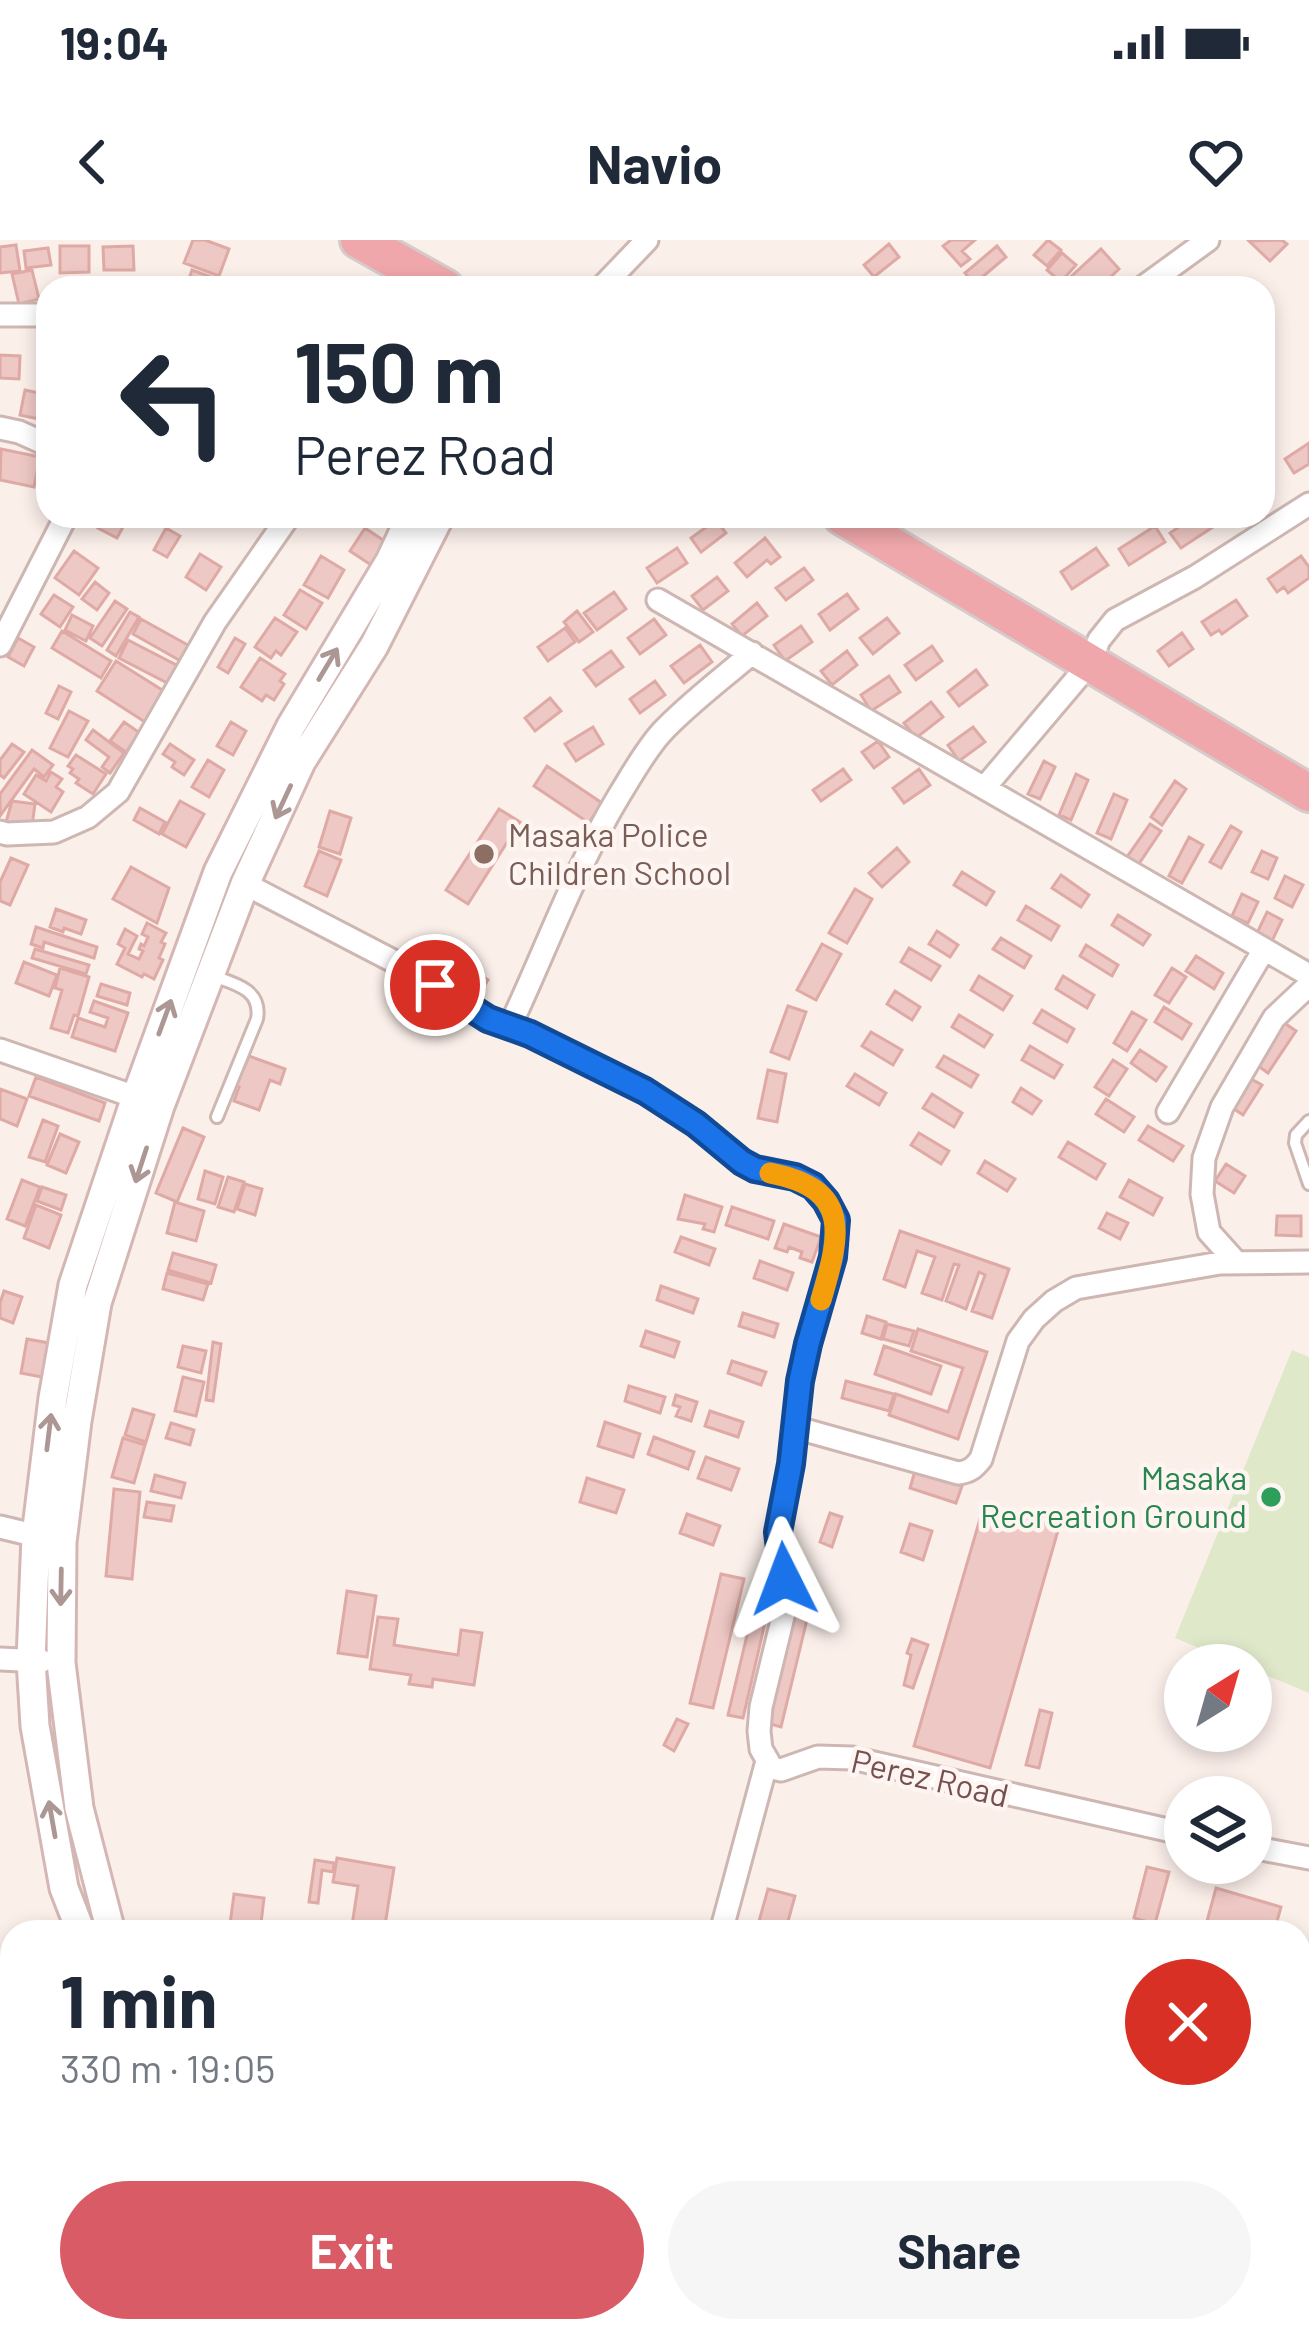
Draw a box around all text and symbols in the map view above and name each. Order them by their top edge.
text: 19:04 [60,15,169,69]
icon: back [60,129,126,195]
icon: heart [1183,129,1249,195]
text: Navio [587,130,722,195]
text: 150 m [294,319,504,420]
icon: left [96,324,252,480]
text: Perez Road [294,421,556,486]
one-way arrow [316,648,340,682]
one-way arrow [270,783,292,819]
place label: Masaka Police Children School [508,814,731,892]
marker: Masaka Police Children School [471,841,497,867]
pin [384,934,486,1036]
icon: arrive [402,952,468,1018]
one-way arrow [156,999,177,1036]
one-way arrow [129,1145,151,1183]
one-way arrow [38,1413,61,1452]
place label: Masaka Recreation Ground [980,1457,1247,1535]
marker: Masaka Recreation Ground [1258,1484,1284,1510]
position arrow [721,1516,847,1642]
one-way arrow [50,1567,73,1606]
north arrow [1164,1644,1272,1752]
map controls [1164,1644,1272,1884]
street label: Perez Road [848,1740,1013,1815]
button: layers [1164,1776,1272,1884]
one-way arrow [40,1800,62,1839]
text: 1 min [60,1956,218,2042]
button: close [1125,1959,1251,2085]
text: 330 m · 19:05 [60,2044,275,2091]
button: Exit [60,2181,644,2319]
button: Share [668,2181,1251,2319]

